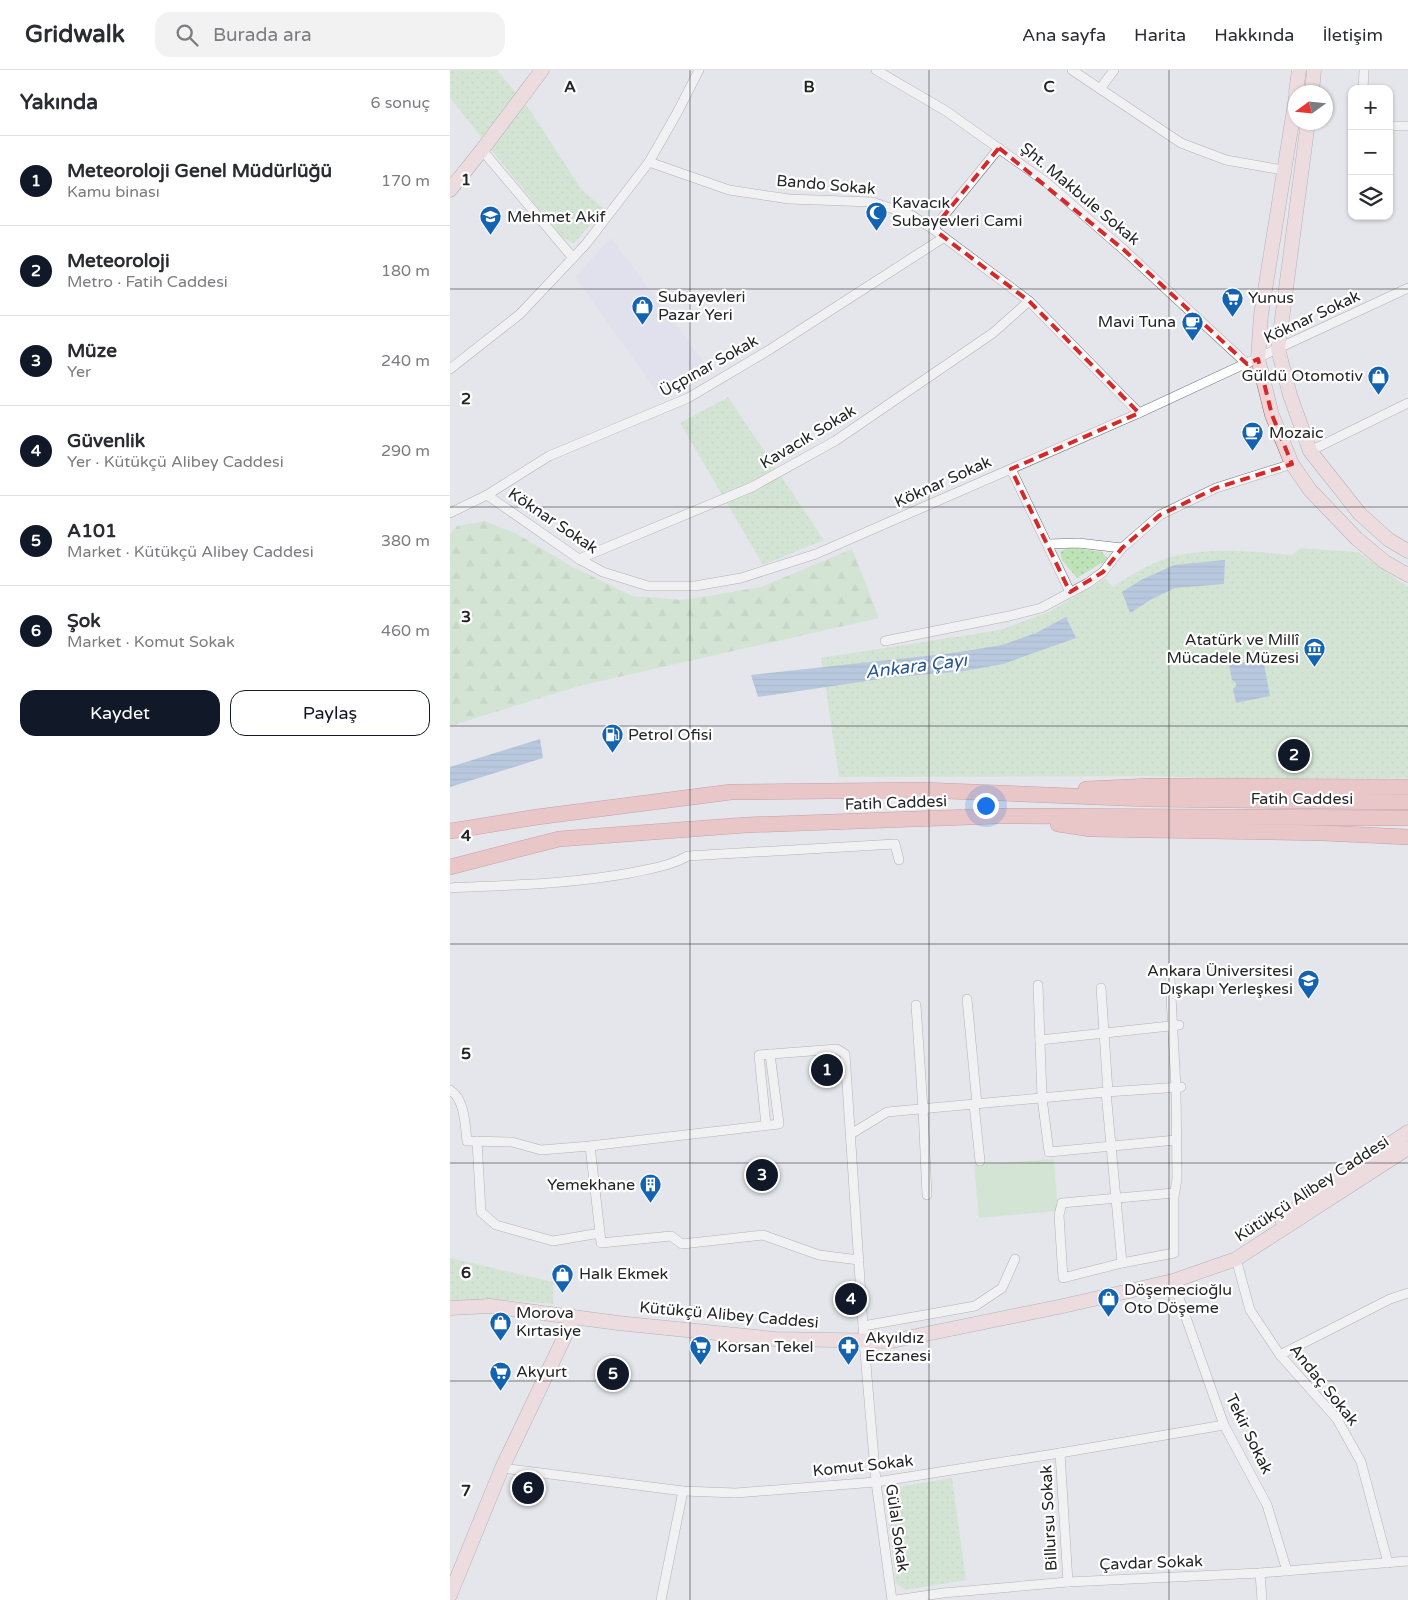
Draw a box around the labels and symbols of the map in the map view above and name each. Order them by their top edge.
text: A [564,77,576,97]
text: B [803,77,815,97]
text: C [1043,77,1055,97]
north arrow [1288,85,1333,130]
street label: Şht. Makbule Sokak [1016,138,1144,250]
text: 1 [461,170,471,190]
street label: Bando Sokak [775,171,877,199]
place label: Kavacık Subayevleri Cami [892,193,1022,231]
mosque icon: Kavacık Subayevleri Cami [864,200,888,231]
school or university icon: Mehmet Akif [479,205,503,236]
place label: Mehmet Akif [507,207,607,227]
supermarket icon: Yunus [1220,286,1244,317]
street label: Köknar Sokak [1261,286,1364,348]
place label: Subayevleri Pazar Yeri [658,287,746,325]
place label: Yunus [1248,288,1294,308]
shop icon: Subayevleri Pazar Yeri [630,294,654,325]
cafe icon: Mavi Tuna [1180,310,1204,341]
place label: Mavi Tuna [1098,312,1176,332]
street label: Üçpınar Sokak [656,331,762,401]
shop icon: Güldü Otomotiv [1367,364,1391,395]
place label: Güldü Otomotiv [1242,366,1364,386]
text: 2 [461,389,471,409]
street label: Kavacık Sokak [756,400,860,473]
cafe icon: Mozaic [1241,421,1265,452]
place label: Mozaic [1269,423,1323,443]
street label: Köknar Sokak [891,452,995,512]
street label: Köknar Sokak [504,484,602,559]
text: 3 [461,607,471,627]
place label: Atatürk ve Millî Mücadele Müzesi [1166,630,1300,668]
museum icon: Atatürk ve Millî Mücadele Müzesi [1303,637,1327,668]
water label: Ankara Çayı [864,649,970,683]
fuel station icon: Petrol Ofisi [600,723,624,754]
place label: Petrol Ofisi [628,725,712,745]
pin: 2 [1278,736,1310,774]
street label: Fatih Caddesi [1251,789,1353,809]
street label: Fatih Caddesi [845,791,947,815]
your location [973,793,999,819]
text: 4 [461,826,471,846]
place label: Ankara Üniversitesi Dışkapı Yerleşkesi [1147,961,1293,999]
school or university icon: Ankara Üniversitesi Dışkapı Yerleşkesi [1297,968,1321,999]
text: 5 [461,1044,471,1064]
pin: 1 [811,1051,843,1089]
street label: Kütükçü Alibey Caddesi [1231,1132,1393,1246]
pin: 3 [746,1156,778,1194]
building icon: Yemekhane [639,1173,663,1204]
place label: Yemekhane [547,1175,635,1195]
shop icon: Halk Ekmek [551,1262,575,1293]
text: 6 [461,1263,471,1283]
place label: Halk Ekmek [579,1264,669,1284]
pin: 4 [835,1280,867,1318]
place label: Döşemecioğlu Oto Döşeme [1124,1280,1232,1318]
shop icon: Döşemecioğlu Oto Döşeme [1096,1287,1120,1318]
street label: Kütükçü Alibey Caddesi [638,1297,820,1333]
place label: Morova Kırtasiye [516,1303,581,1341]
shop icon: Morova Kırtasiye [488,1310,512,1341]
place label: Akyıldız Eczanesi [865,1328,931,1366]
supermarket icon: Korsan Tekel [689,1335,713,1366]
pharmacy icon: Akyıldız Eczanesi [837,1335,861,1366]
place label: Korsan Tekel [717,1337,814,1357]
street label: Andaç Sokak [1285,1340,1363,1430]
pin: 5 [597,1355,629,1393]
supermarket icon: Akyurt [488,1360,512,1391]
place label: Akyurt [516,1362,567,1382]
street label: Tekir Sokak [1221,1391,1277,1478]
street label: Komut Sokak [812,1451,915,1481]
street label: Billursu Sokak [1036,1464,1062,1572]
pin: 6 [512,1469,544,1507]
text: 7 [461,1481,471,1501]
street label: Gülal Sokak [881,1483,913,1574]
street label: Çavdar Sokak [1099,1551,1203,1575]

